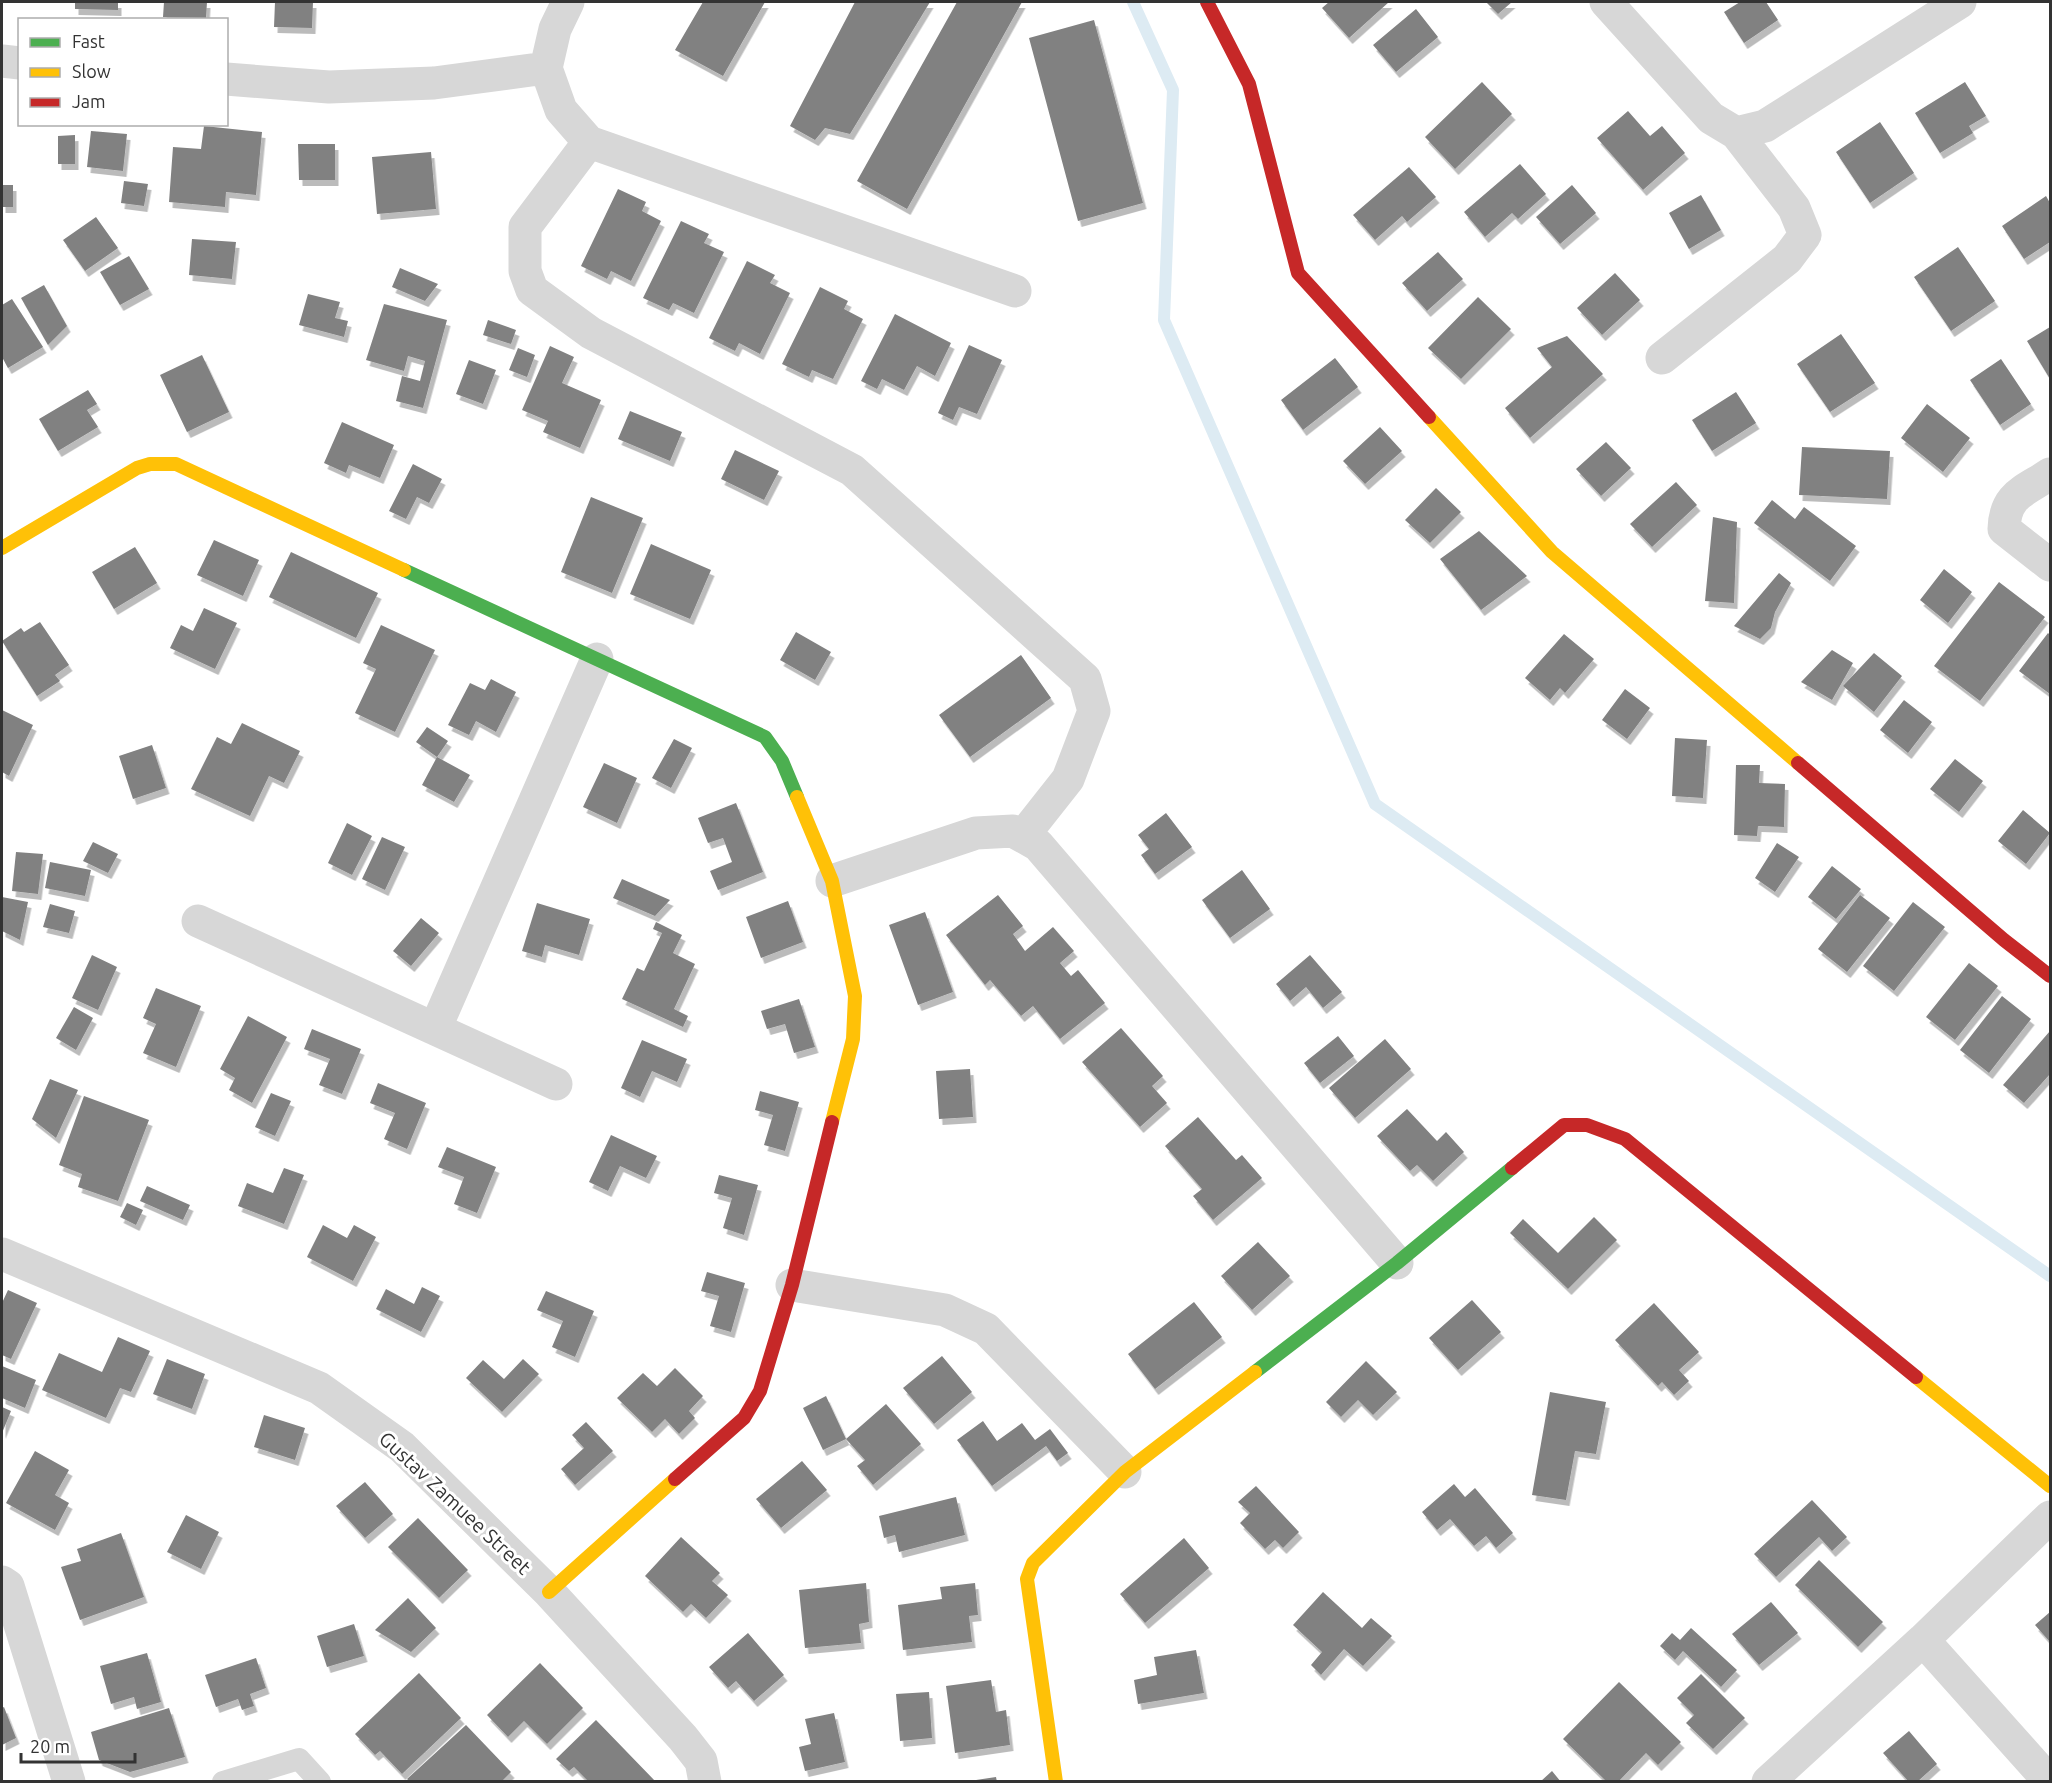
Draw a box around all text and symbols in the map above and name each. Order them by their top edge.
legend [18,18,228,126]
text: Fast [72,31,105,51]
text: Slow [72,61,111,81]
text: Jam [72,91,106,111]
street label: Gustav Zamuee Street [375,1427,536,1579]
scale bar [21,1726,135,1764]
text: 20 m [30,1736,70,1756]

